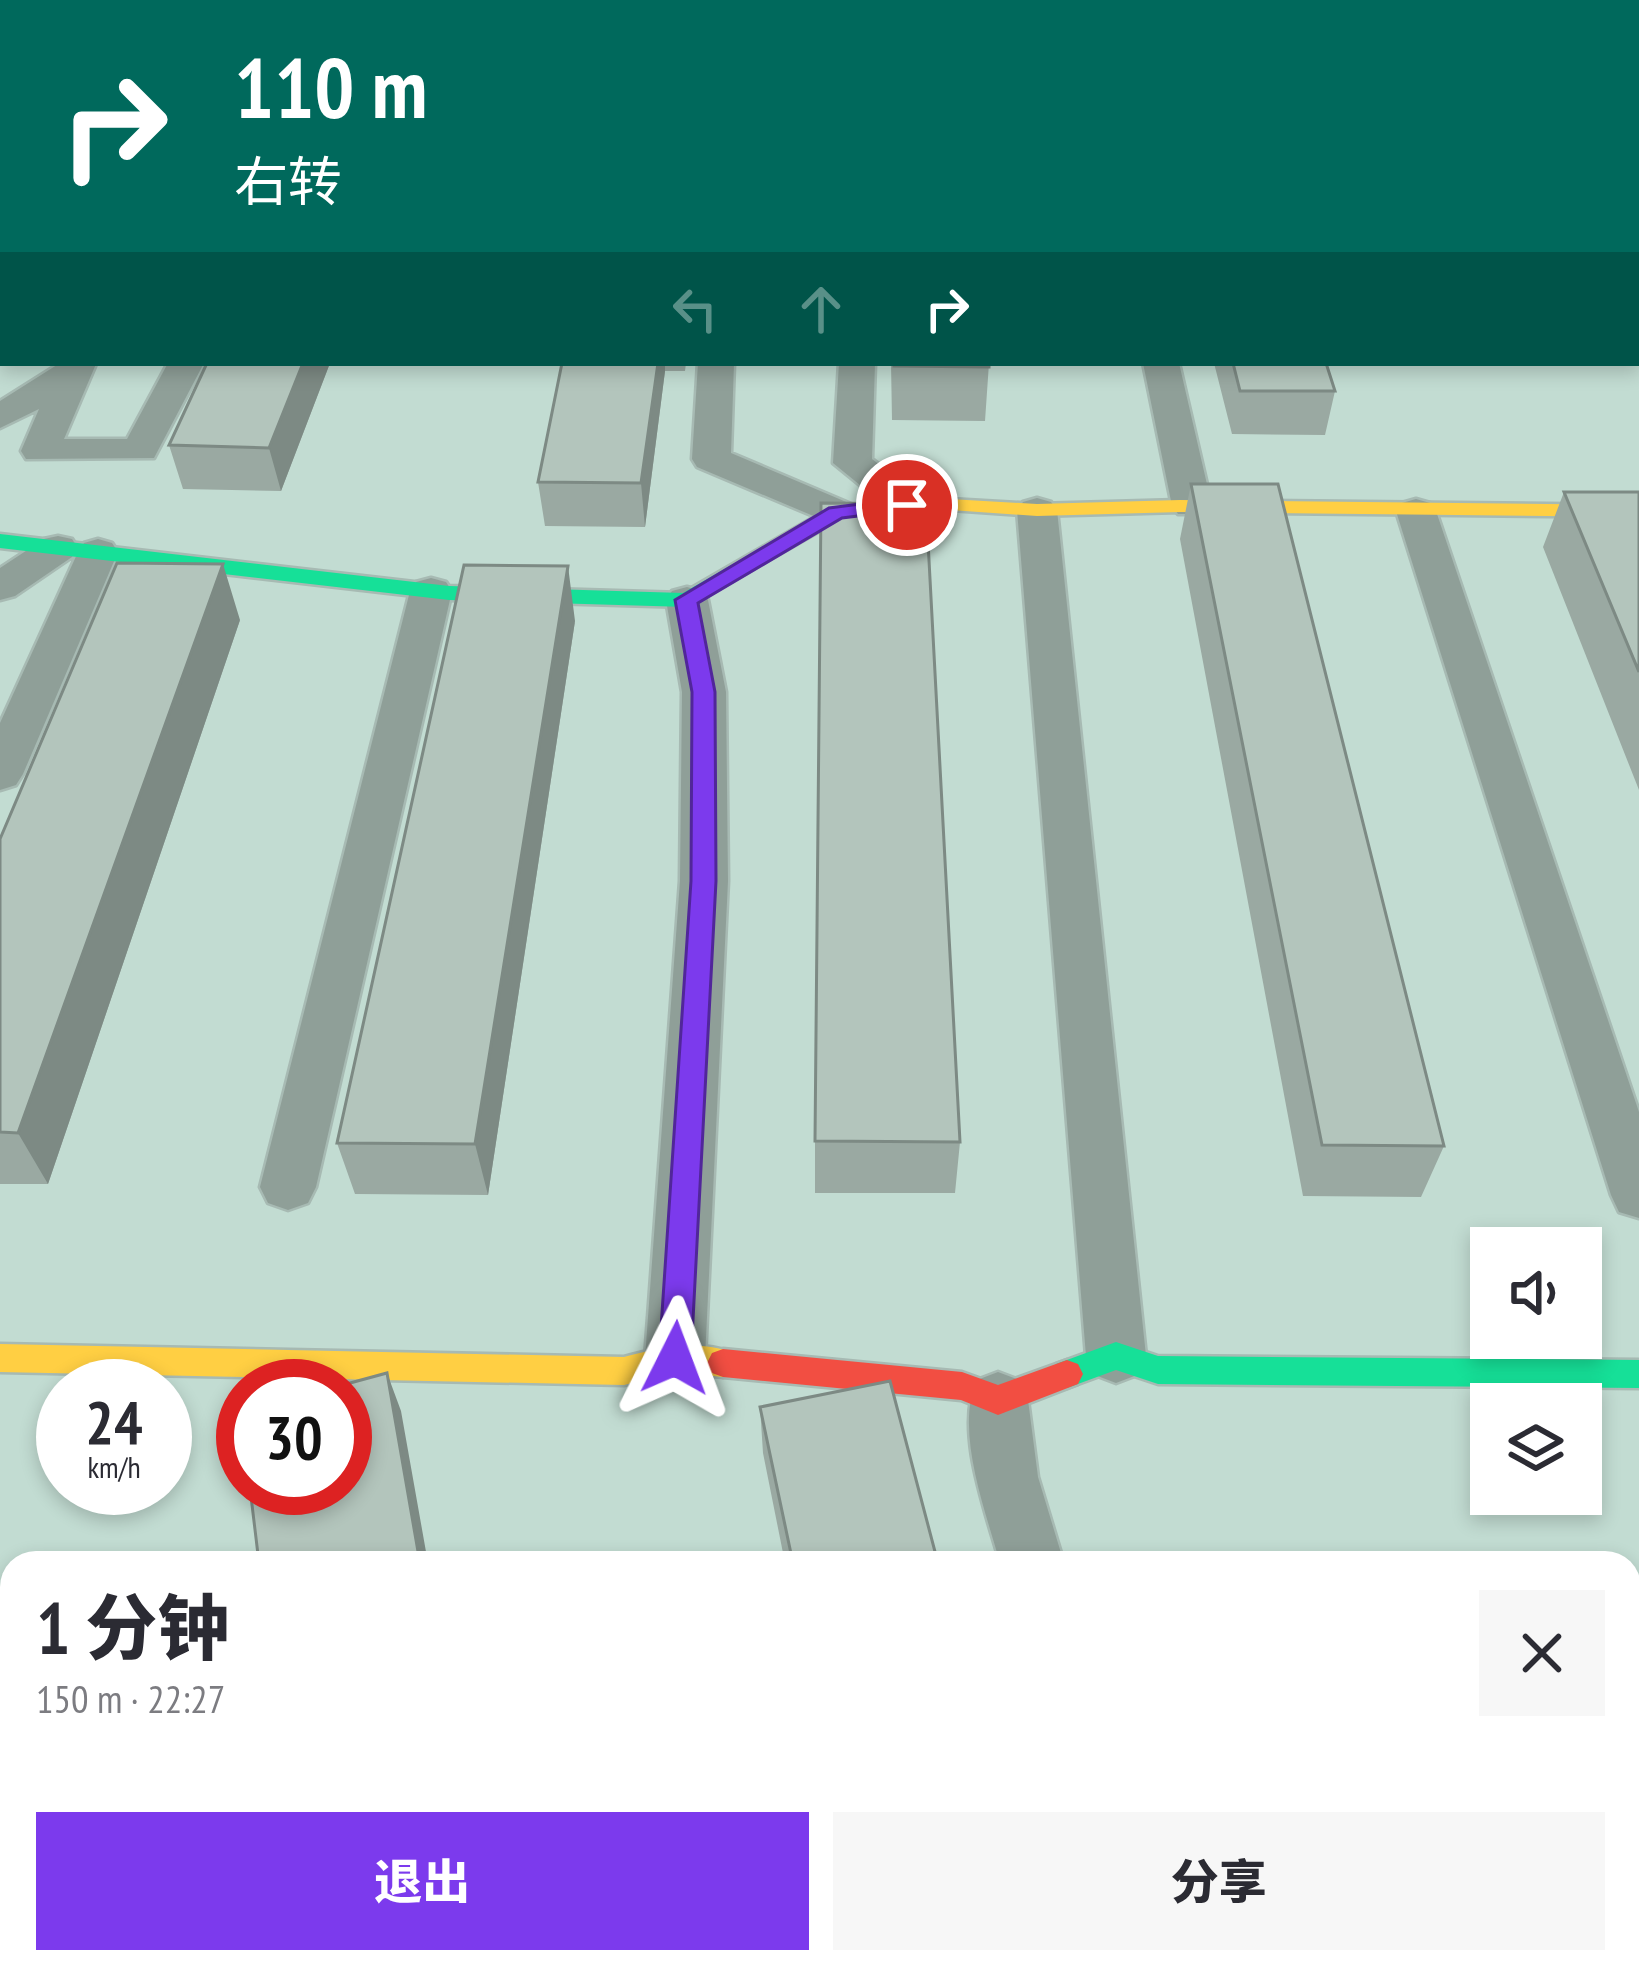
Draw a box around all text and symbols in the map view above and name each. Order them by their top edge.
text: 110 m [234,32,427,141]
icon: right [36,48,192,204]
text: 右转 [234,146,342,216]
icon: left [662,276,728,342]
icon: ahead [788,276,854,342]
icon: right [914,276,980,342]
pin [856,454,958,556]
icon: arrive [874,472,940,538]
map controls [1470,1227,1602,1515]
button: sound [1470,1227,1602,1359]
position arrow [612,1295,738,1421]
speed limit sign: 30 [216,1359,372,1515]
text: 24 [85,1383,143,1461]
button: layers [1470,1383,1602,1515]
text: km/h [87,1447,141,1486]
text: 1 分钟 [36,1581,229,1674]
button: close [1479,1590,1605,1716]
text: 150 m · 22:27 [36,1673,225,1724]
button: 退出 [36,1812,809,1950]
button: 分享 [833,1812,1605,1950]

